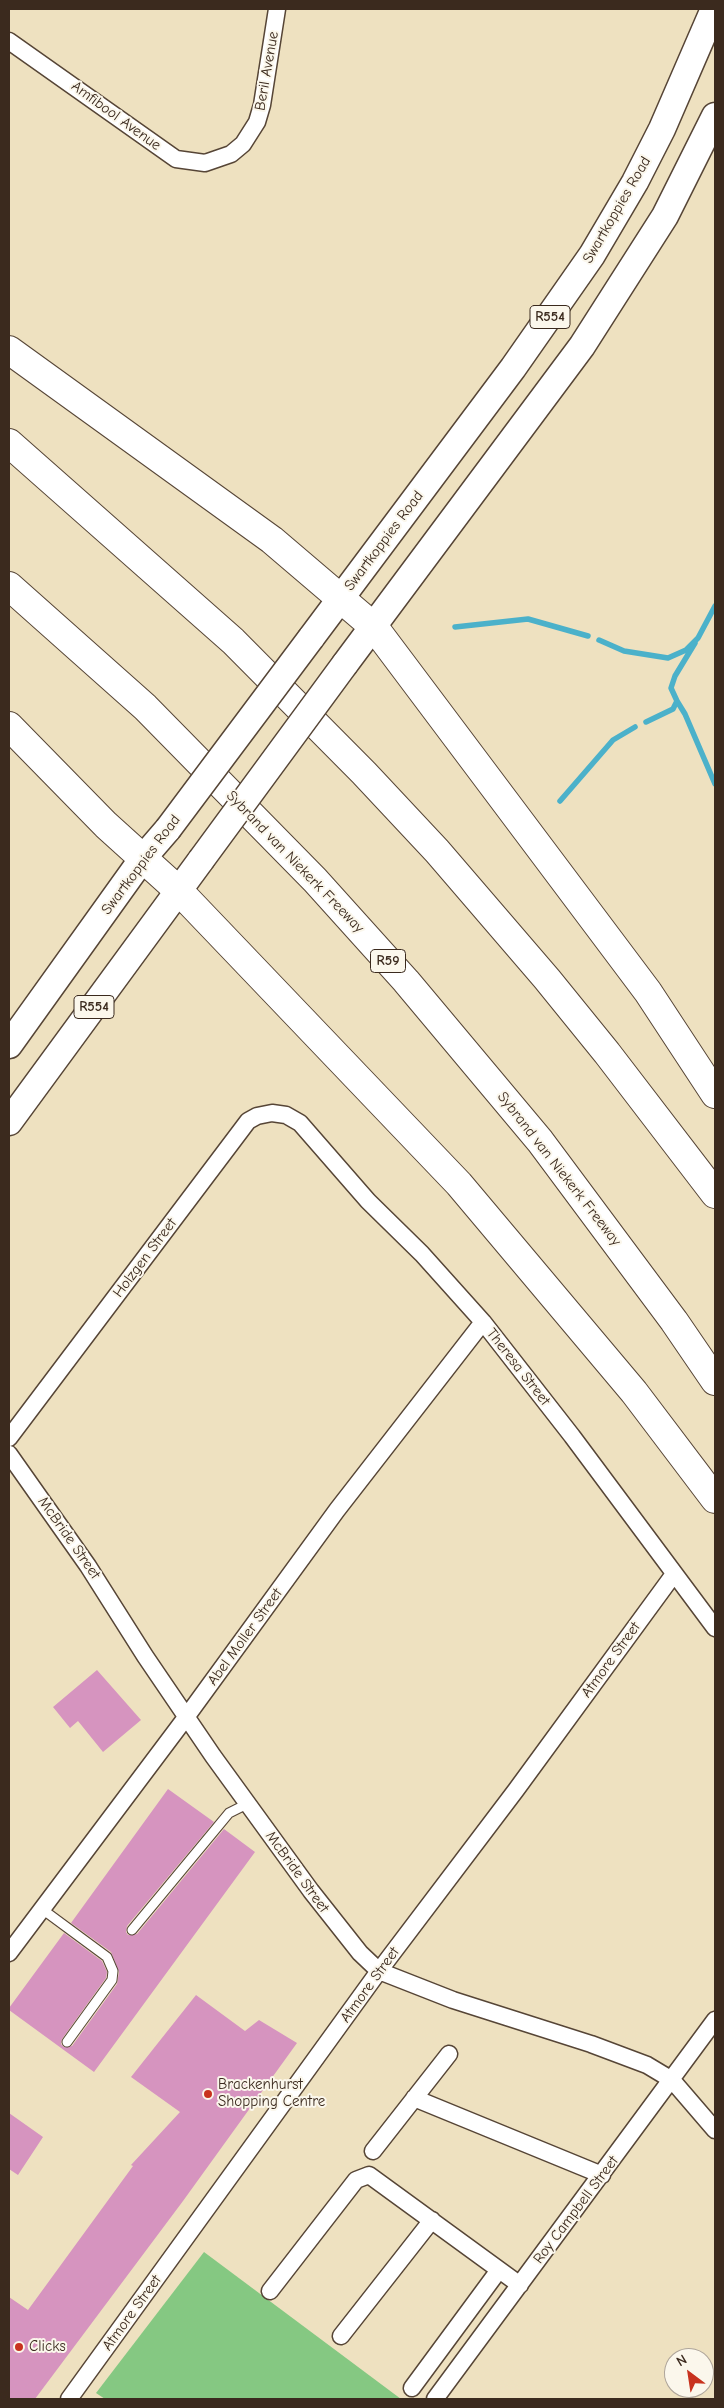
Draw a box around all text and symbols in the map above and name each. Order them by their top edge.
street label: Beril Avenue [251,30,283,112]
street label: Amfibool Avenue [68,77,164,155]
street label: Swartkoppies Road [579,153,655,267]
road number: R554 [530,306,570,328]
street label: Swartkoppies Road [341,488,427,594]
street label: Sybrand van Niekerk Freeway [222,787,368,937]
street label: Swartkoppies Road [98,812,184,918]
road number: R59 [370,949,406,972]
road number: R554 [74,996,114,1019]
street label: Sybrand van Niekerk Freeway [493,1088,625,1250]
street label: Holzgen Street [109,1215,181,1301]
street label: Theresa Street [482,1325,554,1409]
street label: McBride Street [34,1493,104,1583]
street label: Abel Moller Street [204,1585,286,1689]
street label: Atmore Street [578,1619,644,1701]
street label: McBride Street [261,1828,333,1916]
street label: Atmore Street [337,1944,403,2026]
place label: Brackenhurst Shopping Centre [218,2076,325,2111]
marker: Brackenhurst Shopping Centre [202,2088,214,2100]
street label: Roy Campbell Street [530,2153,622,2267]
street label: Atmore Street [99,2272,165,2354]
place label: Clicks [29,2338,66,2356]
marker: Clicks [13,2341,25,2353]
north arrow [664,2348,714,2398]
text: N [673,2351,690,2370]

